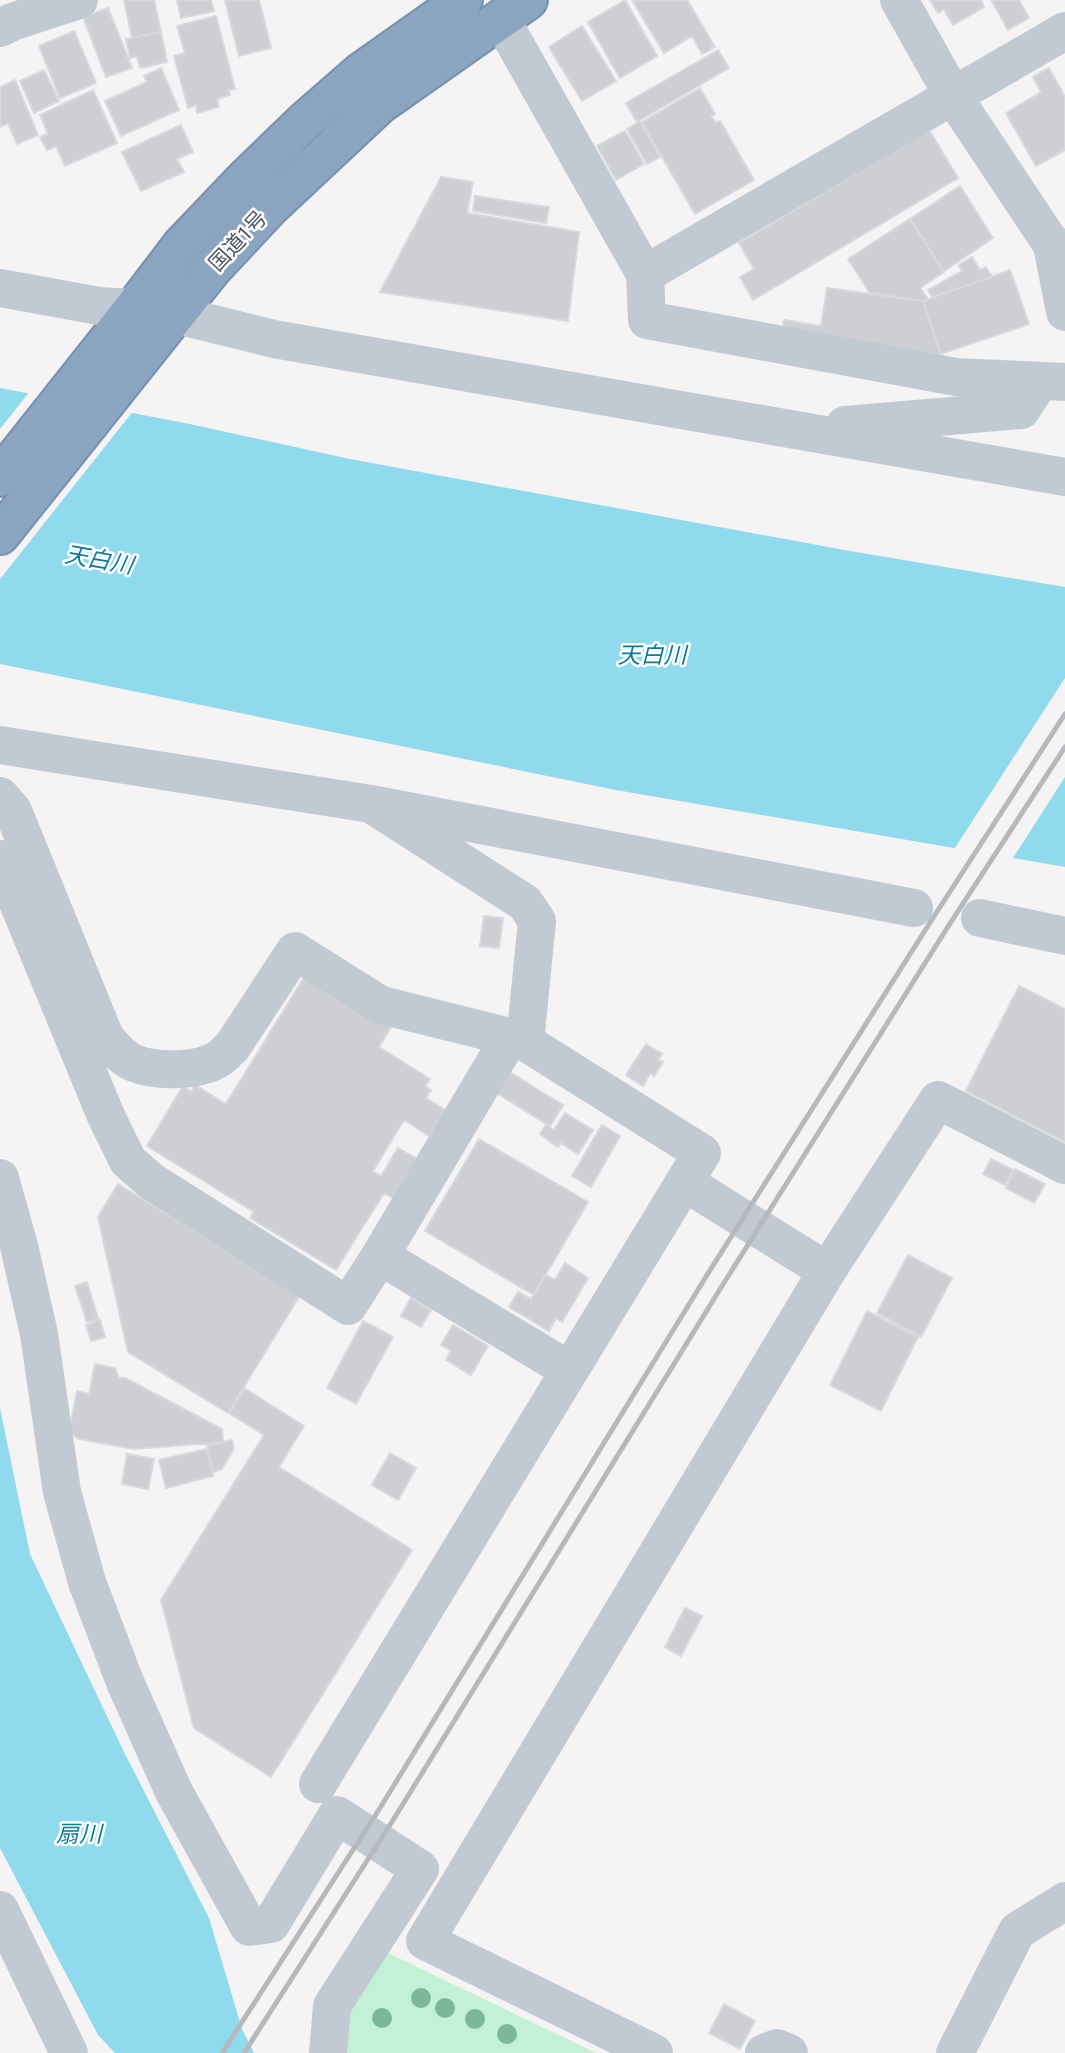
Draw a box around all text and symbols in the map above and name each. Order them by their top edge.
street label: 国道1号 [204,206,272,276]
water label: 天白川 [63,541,138,580]
water label: 天白川 [618,642,690,669]
water label: 扇川 [56,1821,105,1848]

